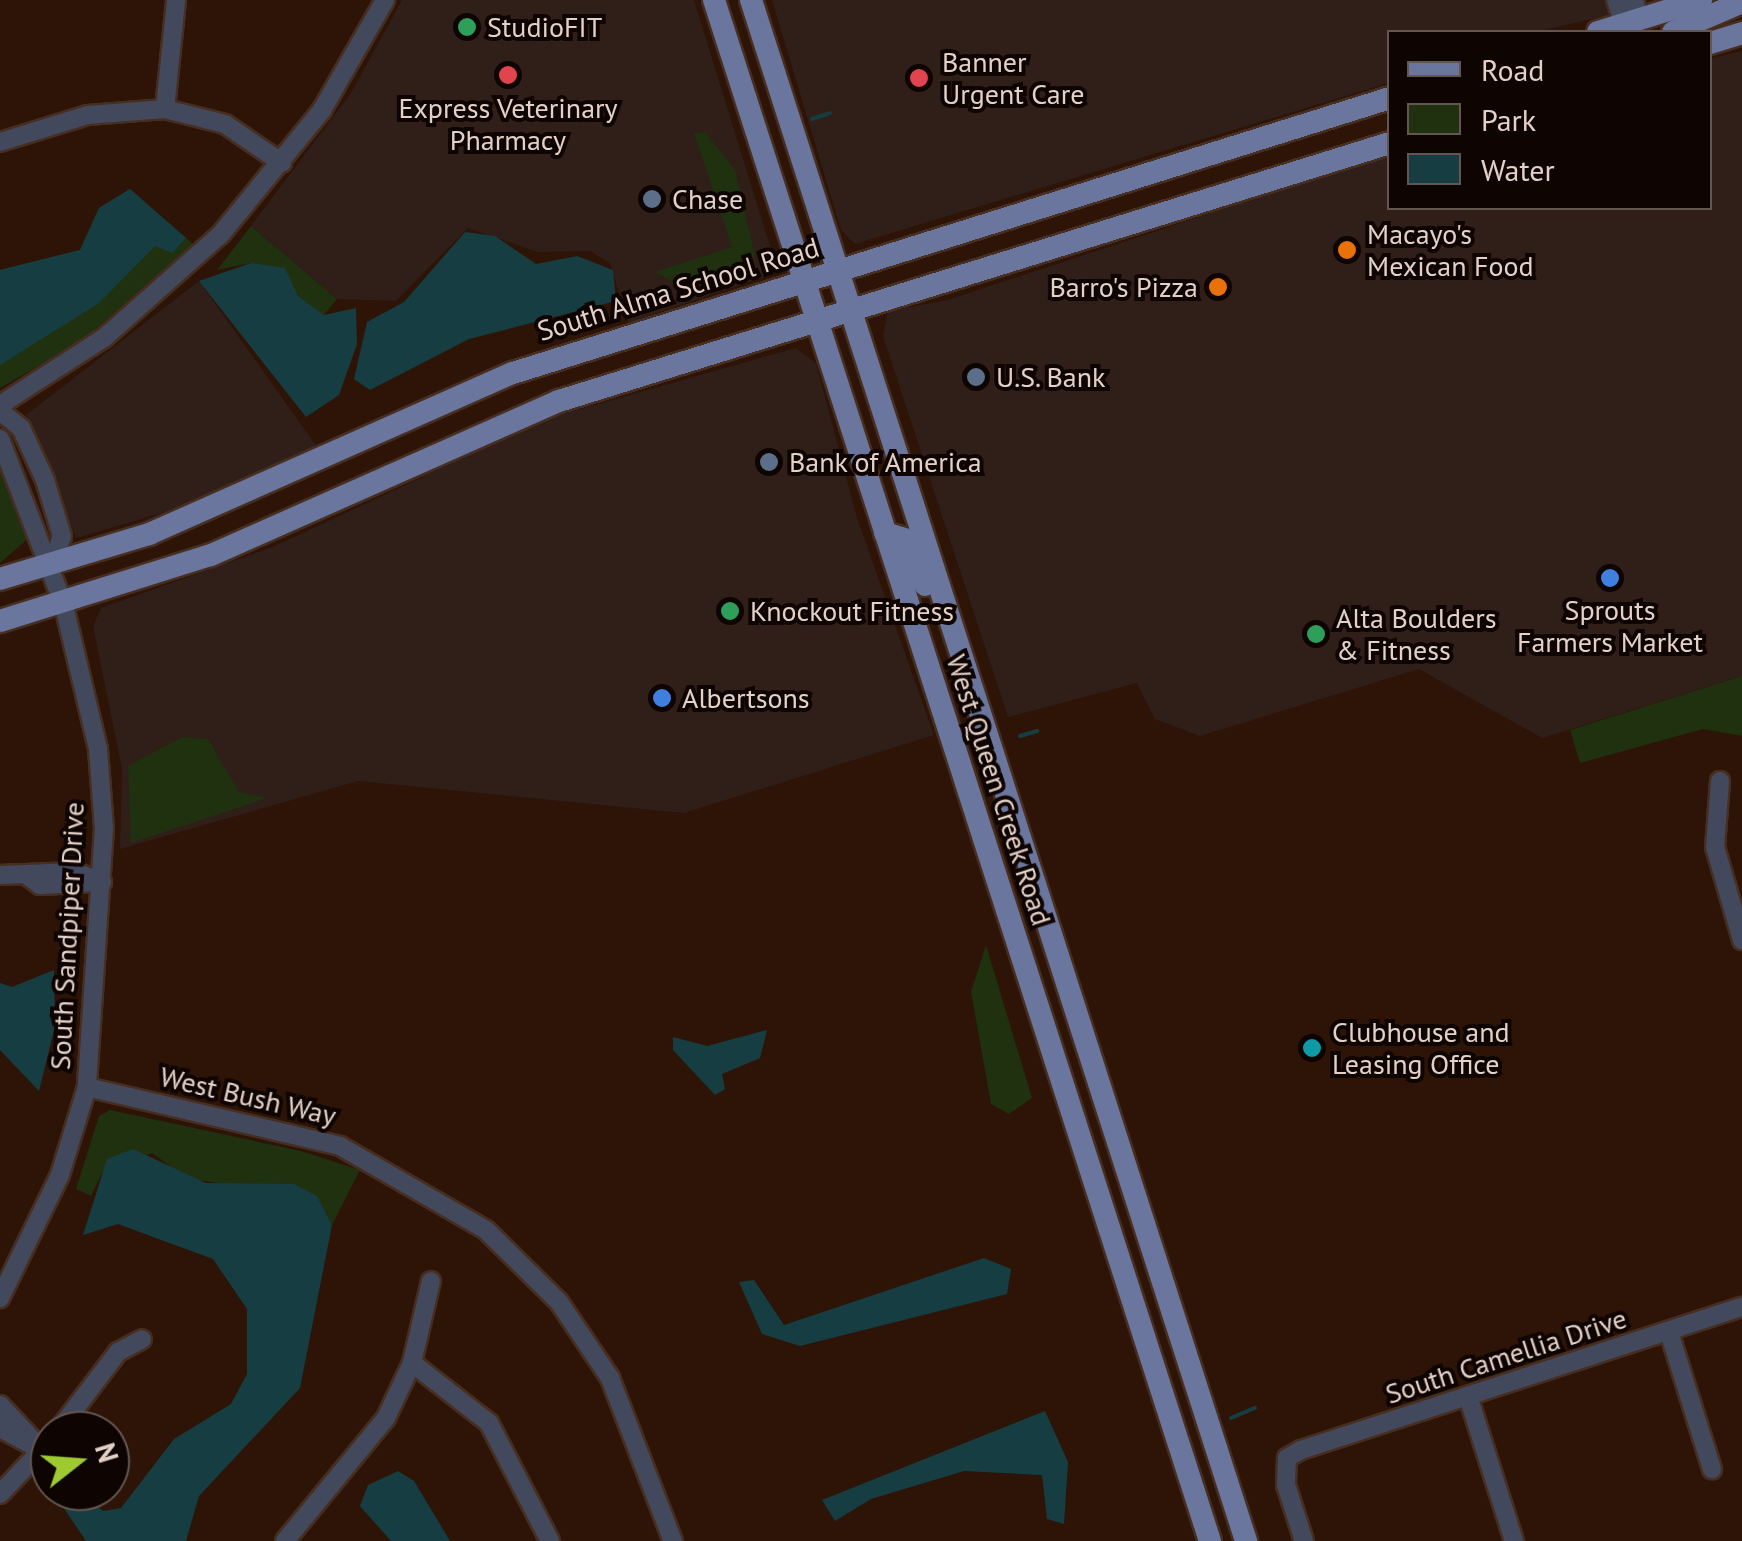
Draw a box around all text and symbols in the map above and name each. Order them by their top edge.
place label: StudioFIT [487,10,602,44]
marker: StudioFIT [456,16,478,38]
legend [1387,30,1712,210]
place label: Banner Urgent Care [942,45,1084,111]
text: Road [1481,50,1545,89]
marker: Express Veterinary Pharmacy [497,64,519,86]
marker: Banner Urgent Care [906,65,932,91]
place label: Express Veterinary Pharmacy [398,91,618,157]
text: Park [1481,100,1536,139]
text: Water [1481,150,1555,189]
place label: Chase [672,182,743,216]
marker: Chase [641,188,663,210]
place label: Macayo's Mexican Food [1367,217,1534,283]
street label: South Alma School Road [533,230,823,348]
marker: Macayo's Mexican Food [1336,239,1358,261]
place label: Barro's Pizza [1049,270,1198,304]
marker: Barro's Pizza [1207,276,1229,298]
place label: U.S. Bank [996,360,1108,394]
marker: U.S. Bank [965,366,987,388]
place label: Bank of America [789,445,983,479]
marker: Bank of America [758,451,780,473]
marker: Sprouts Farmers Market [1599,567,1621,589]
place label: Sprouts Farmers Market [1517,593,1703,659]
place label: Knockout Fitness [750,594,954,628]
marker: Knockout Fitness [719,600,741,622]
place label: Alta Boulders & Fitness [1336,601,1497,667]
marker: Alta Boulders & Fitness [1305,623,1327,645]
street label: West Queen Creek Road [939,650,1059,930]
place label: Albertsons [682,681,810,715]
marker: Albertsons [651,687,673,709]
street label: South Sandpiper Drive [43,801,91,1071]
place label: Clubhouse and Leasing Office [1332,1015,1510,1081]
marker: Clubhouse and Leasing Office [1301,1037,1323,1059]
street label: West Bush Way [157,1059,339,1133]
street label: South Camellia Drive [1381,1301,1631,1411]
north arrow [30,1411,130,1511]
text: N [87,1438,128,1467]

